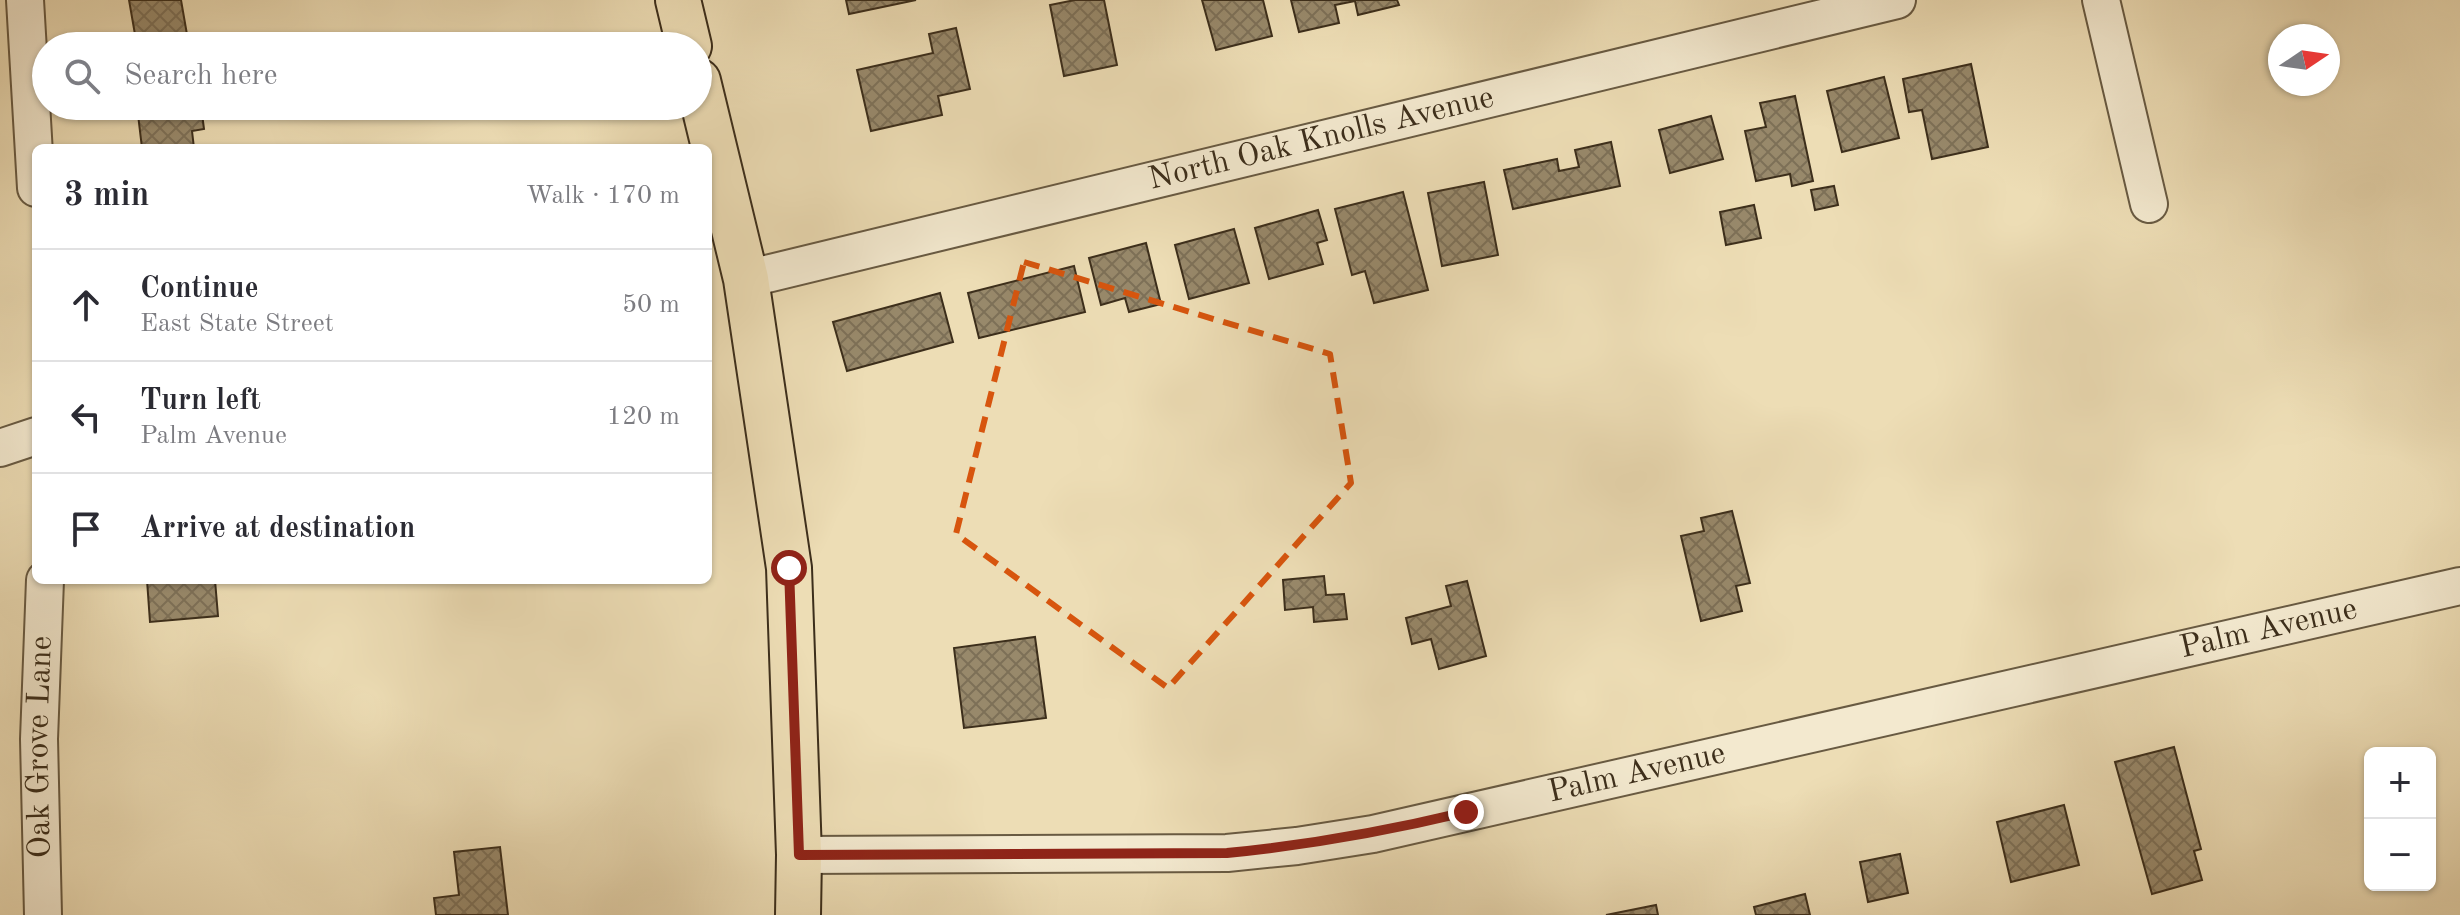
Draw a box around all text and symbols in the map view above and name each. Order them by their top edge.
north arrow [2268,24,2340,96]
search box [32,32,712,120]
icon: search [60,54,104,98]
text: Search here [124,61,278,91]
street label: North Oak Knolls Avenue [1145,82,1497,197]
text: 3 min [64,179,149,213]
text: Walk · 170 m [526,183,680,209]
text: Continue [140,274,259,304]
icon: ahead [64,283,108,327]
text: 50 m [622,292,680,318]
text: East State Street [140,311,334,337]
text: Turn left [140,386,261,416]
icon: left [64,395,108,439]
text: 120 m [607,404,680,430]
text: Palm Avenue [140,423,287,449]
icon: arrive [64,507,108,551]
text: Arrive at destination [140,514,415,544]
route start [771,550,807,586]
street label: Palm Avenue [2177,594,2360,665]
street label: Oak Grove Lane [23,635,59,859]
street label: Palm Avenue [1545,738,1729,810]
map controls [2364,747,2436,891]
button: + [2364,747,2436,819]
route end [1448,794,1484,830]
button: − [2364,819,2436,891]

